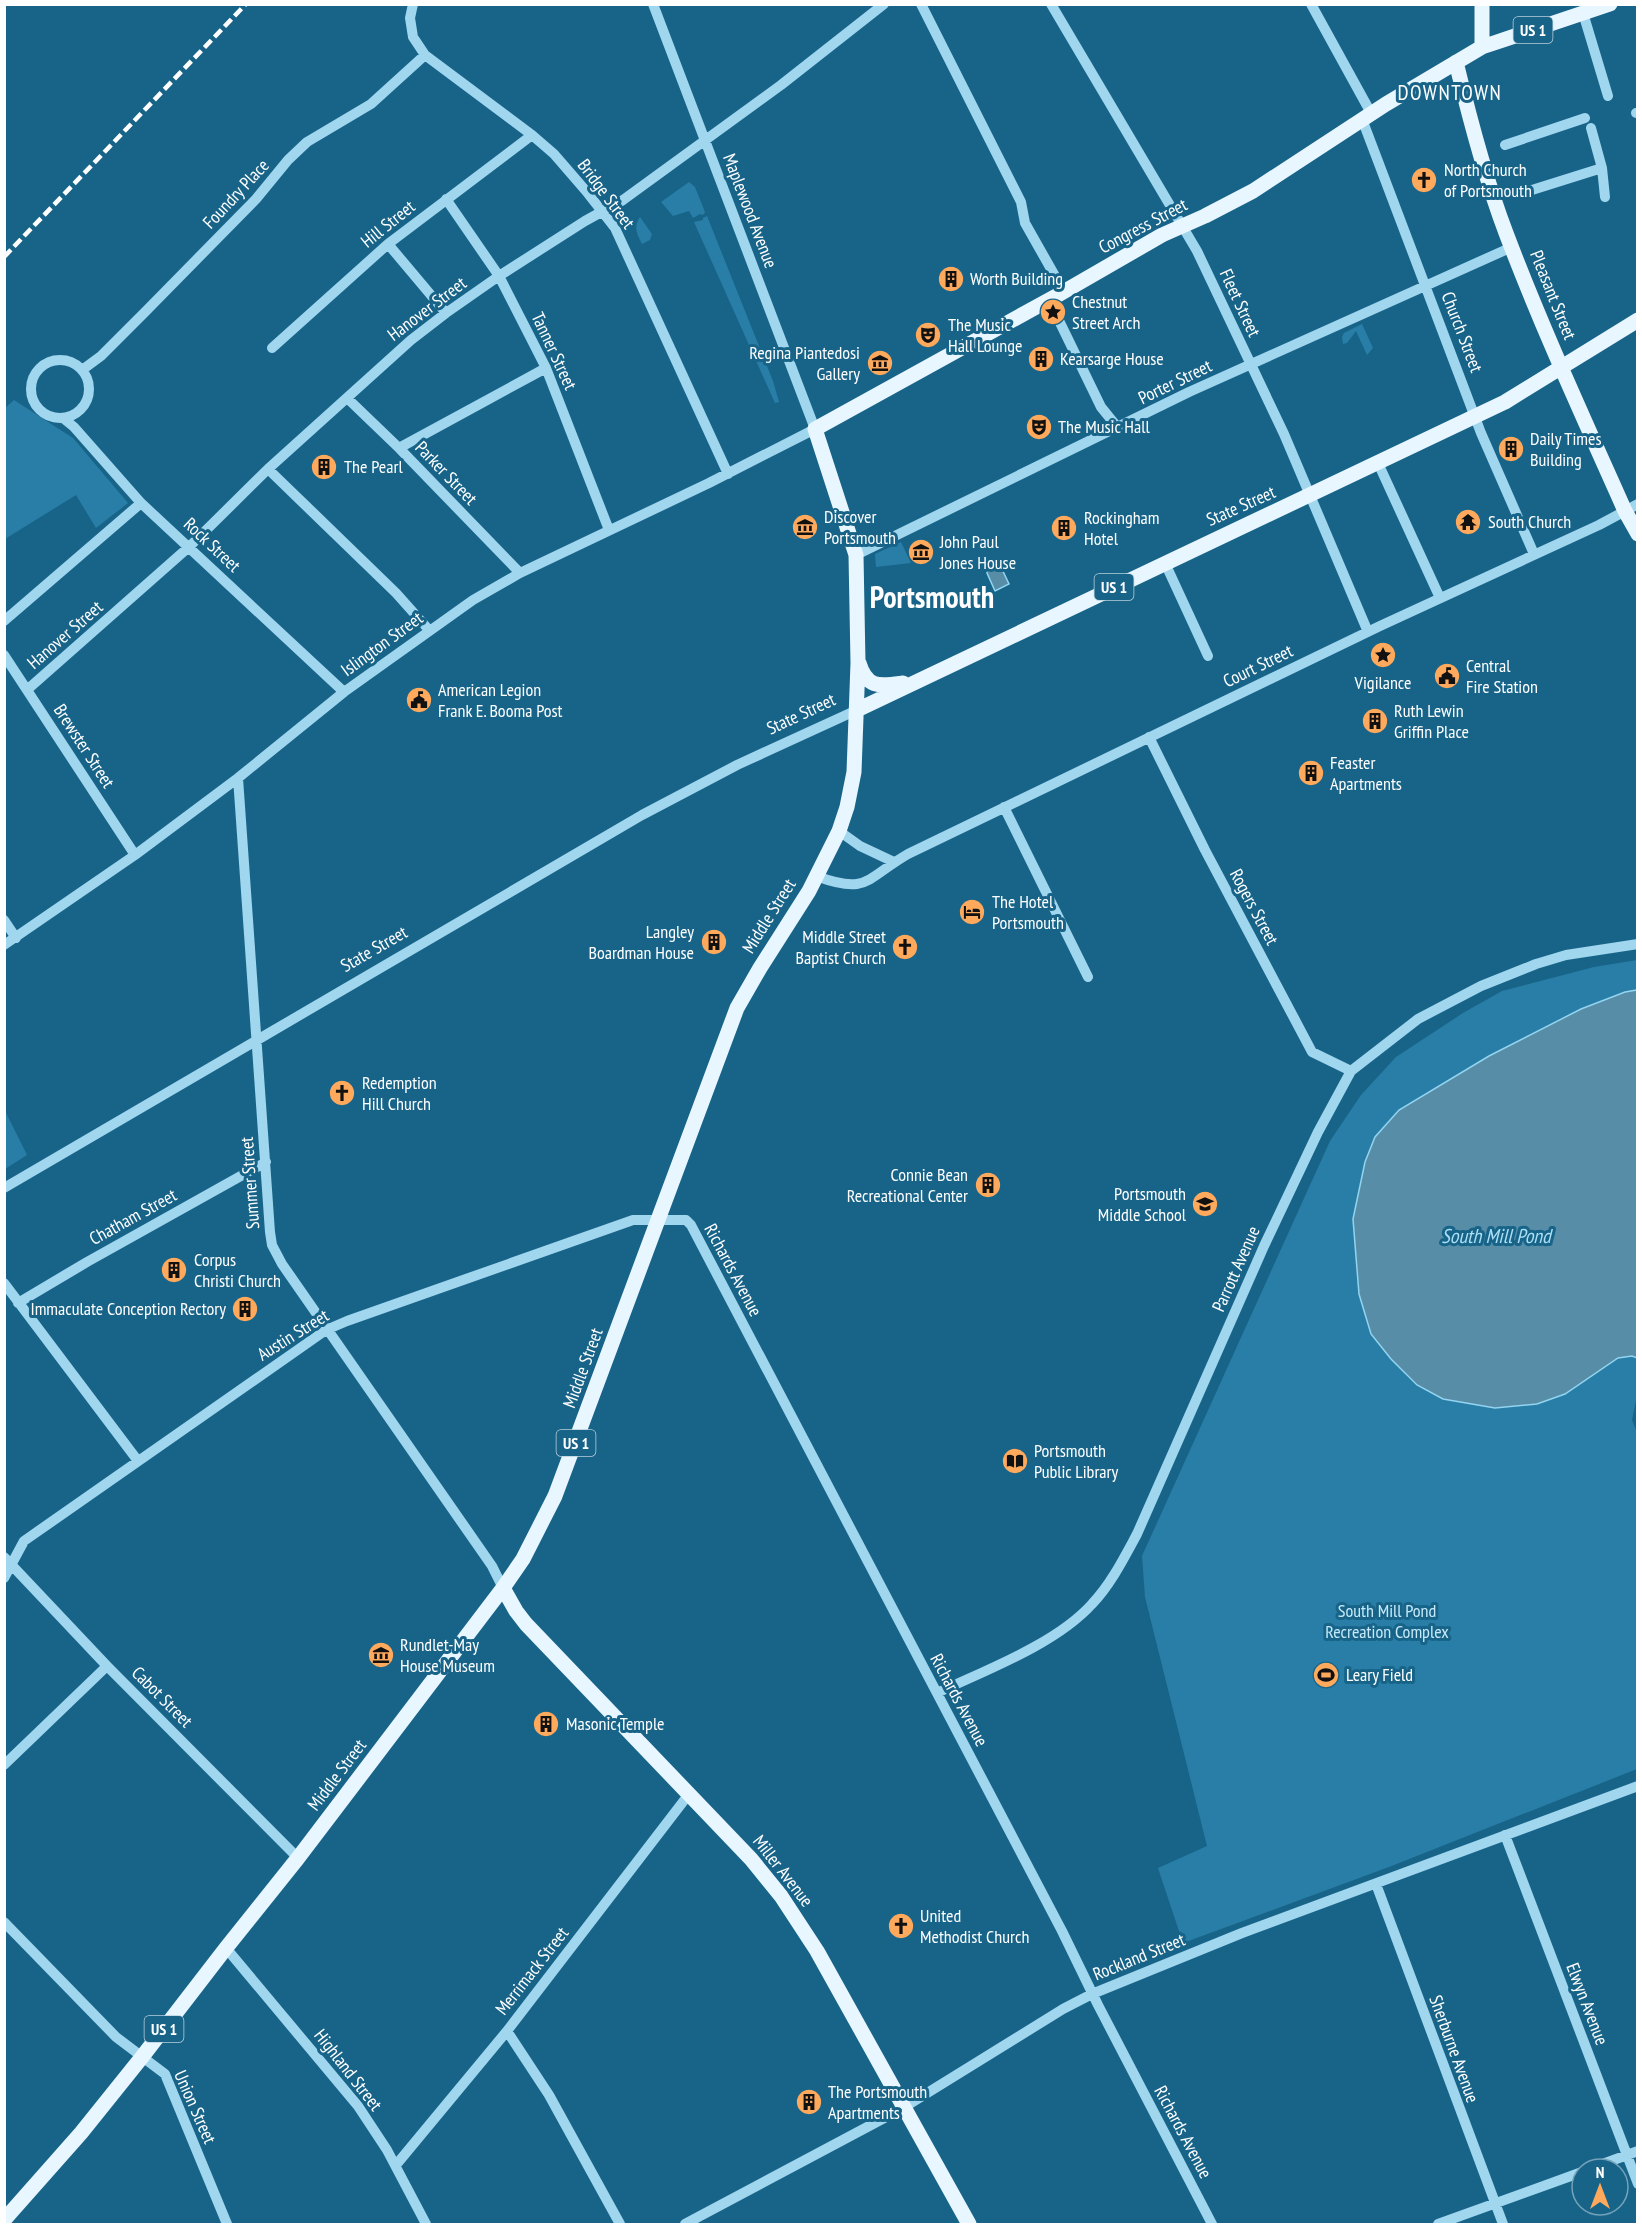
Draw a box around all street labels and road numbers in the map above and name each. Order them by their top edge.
road number: US 1 [1514,17,1552,43]
street label: Maplewood Avenue [718,150,783,271]
street label: Foundry Place [198,154,274,233]
street label: Bridge Street [573,154,640,233]
street label: Congress Street [1095,193,1191,258]
street label: Hill Street [356,195,419,252]
street label: Pleasant Street [1525,247,1582,343]
street label: Fleet Street [1215,265,1266,340]
street label: Hanover Street [383,271,471,346]
street label: Church Street [1437,288,1488,375]
street label: Tanner Street [526,308,582,393]
street label: Porter Street [1134,354,1215,409]
street label: Parker Street [410,436,482,509]
street label: State Street [1203,480,1279,531]
street label: Rock Street [179,512,246,577]
road number: US 1 [1094,574,1134,600]
street label: Hanover Street [22,595,107,674]
street label: Islington Street [336,606,427,681]
street label: Court Street [1219,639,1296,692]
street label: State Street [763,688,839,739]
street label: Brewster Street [49,699,120,792]
street label: Rogers Street [1225,865,1284,949]
street label: Middle Street [737,874,801,957]
street label: State Street [336,920,411,977]
street label: Summer Street [235,1136,264,1230]
street label: Chatham Street [85,1183,180,1250]
street label: Richards Avenue [699,1219,767,1320]
street label: Parrott Avenue [1206,1222,1265,1315]
street label: Austin Street [253,1304,333,1366]
street label: Middle Street [557,1325,608,1411]
road number: US 1 [556,1430,596,1456]
street label: Richards Avenue [925,1649,993,1750]
street label: Cabot Street [127,1661,198,1732]
street label: Middle Street [302,1734,371,1815]
street label: Miller Avenue [748,1830,819,1911]
street label: Merrimack Street [490,1922,573,2019]
street label: Rockland Street [1089,1928,1188,1985]
street label: Elwyn Avenue [1561,1959,1614,2048]
street label: Sherburne Avenue [1424,1992,1485,2106]
road number: US 1 [144,2016,184,2042]
street label: Highland Street [309,2024,387,2115]
street label: Union Street [169,2067,222,2147]
street label: Richards Avenue [1149,2081,1217,2182]

